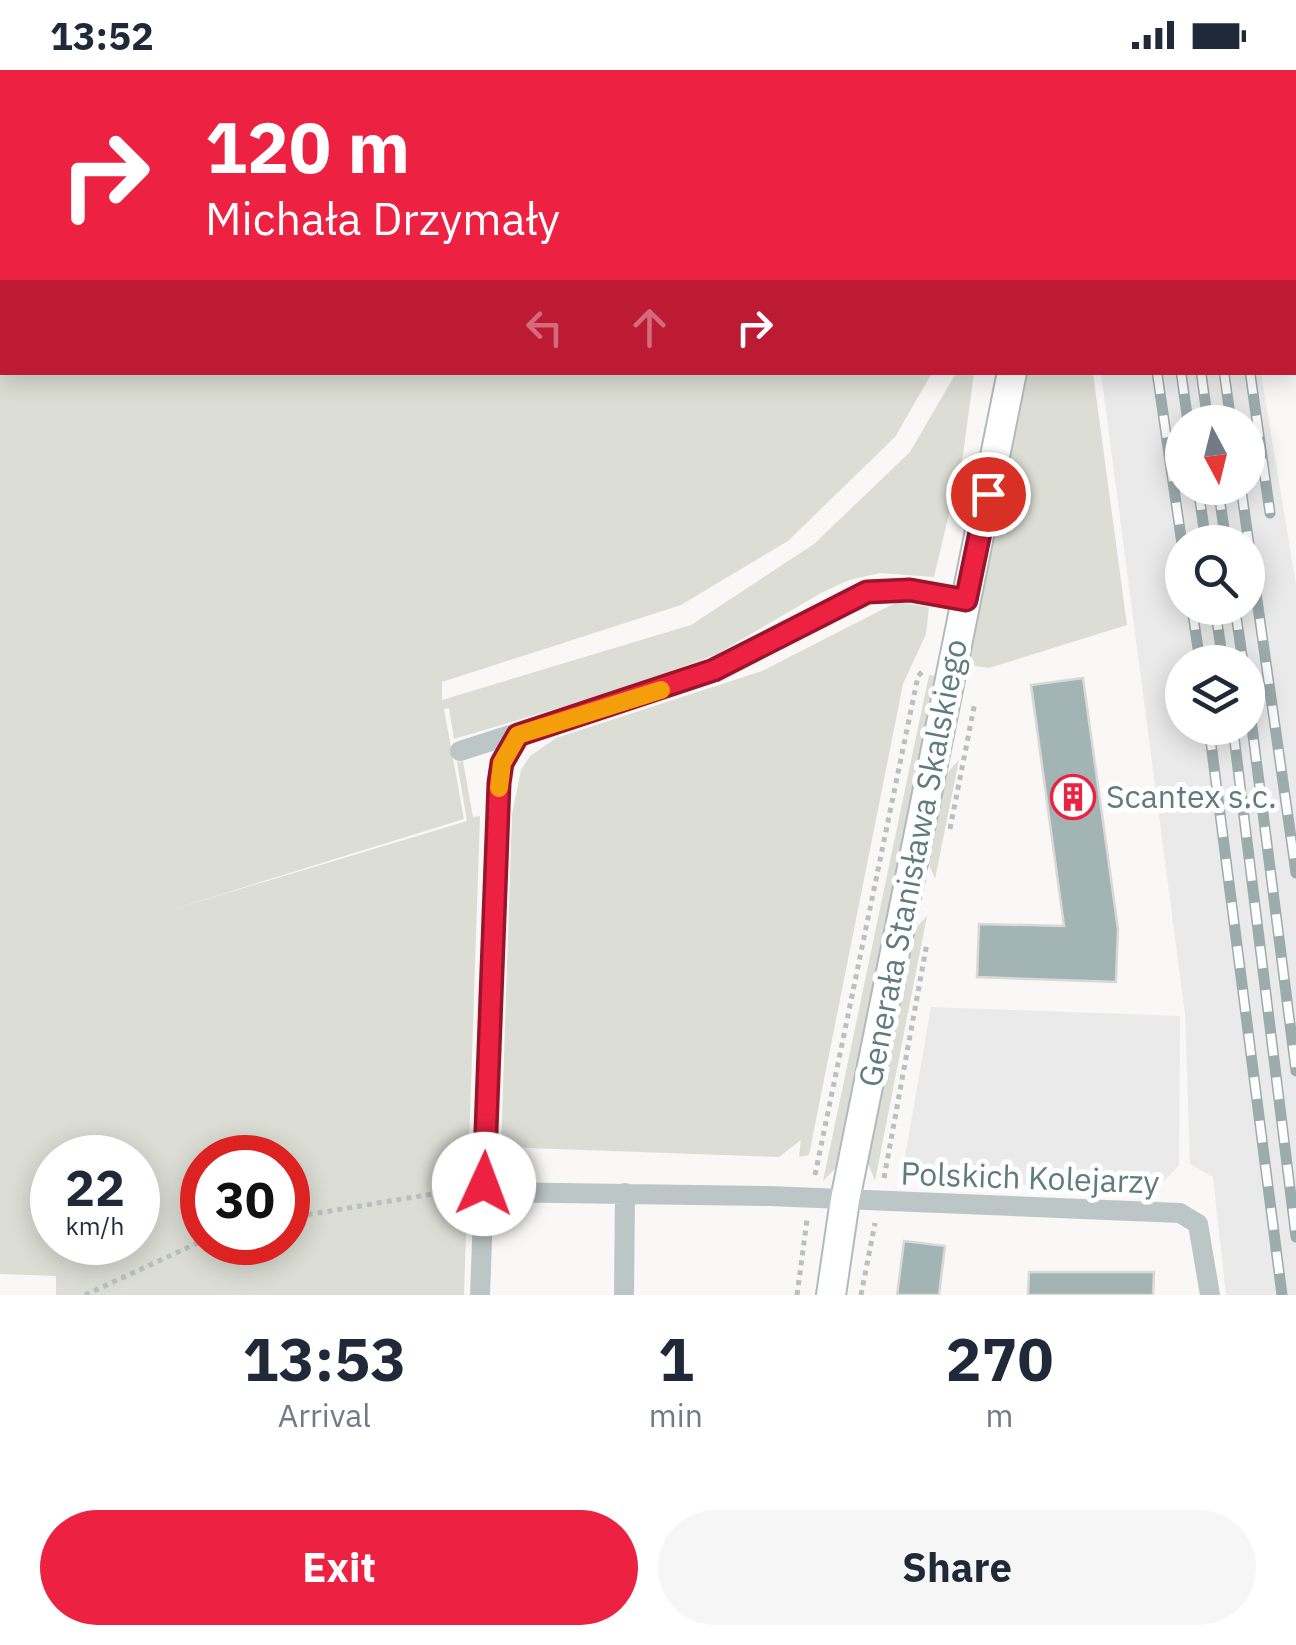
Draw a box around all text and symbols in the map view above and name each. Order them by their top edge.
text: 13:52 [50,11,154,60]
text: 120 m [205,101,410,192]
icon: right [40,110,170,240]
text: Michała Drzymały [205,189,560,247]
icon: left [517,300,572,355]
icon: ahead [622,300,677,355]
icon: right [727,300,782,355]
north arrow [1165,405,1265,505]
map controls [1165,405,1265,745]
pin [946,452,1031,537]
icon: arrive [961,467,1016,522]
button: search [1165,525,1265,625]
street label: Generała Stanisława Skalskiego [848,635,976,1090]
button: layers [1165,645,1265,745]
building icon: Scantex s.c. [1050,774,1096,820]
place label: Scantex s.c. [1106,775,1277,817]
position arrow [432,1132,536,1236]
speed limit sign: 30 [180,1135,310,1265]
street label: Polskich Kolejarzy [900,1151,1160,1203]
text: 22 [65,1155,125,1220]
text: km/h [66,1209,124,1242]
text: 13:53 [243,1319,406,1398]
text: 1 [658,1319,694,1398]
text: 270 [945,1319,1053,1398]
text: Arrival [278,1394,371,1436]
text: min [649,1394,703,1436]
text: m [986,1394,1013,1436]
button: Exit [40,1510,638,1625]
button: Share [658,1510,1256,1625]

